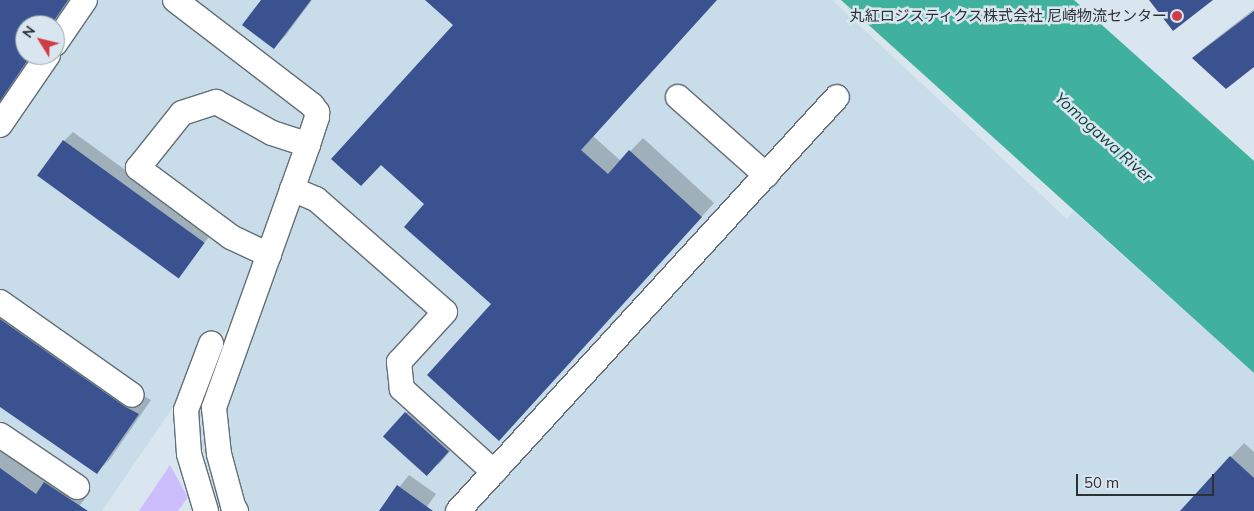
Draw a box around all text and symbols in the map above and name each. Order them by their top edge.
place label: 丸紅ロジスティクス株式会社 尼崎物流センター [848,7,1167,25]
marker: 丸紅ロジスティクス株式会社 尼崎物流センター [1171,10,1183,22]
north arrow [15,15,65,65]
text: N [18,22,39,41]
water label: Yomogawa River [1051,88,1157,186]
scale bar [1079,464,1216,496]
text: 50 m [1084,473,1119,492]

